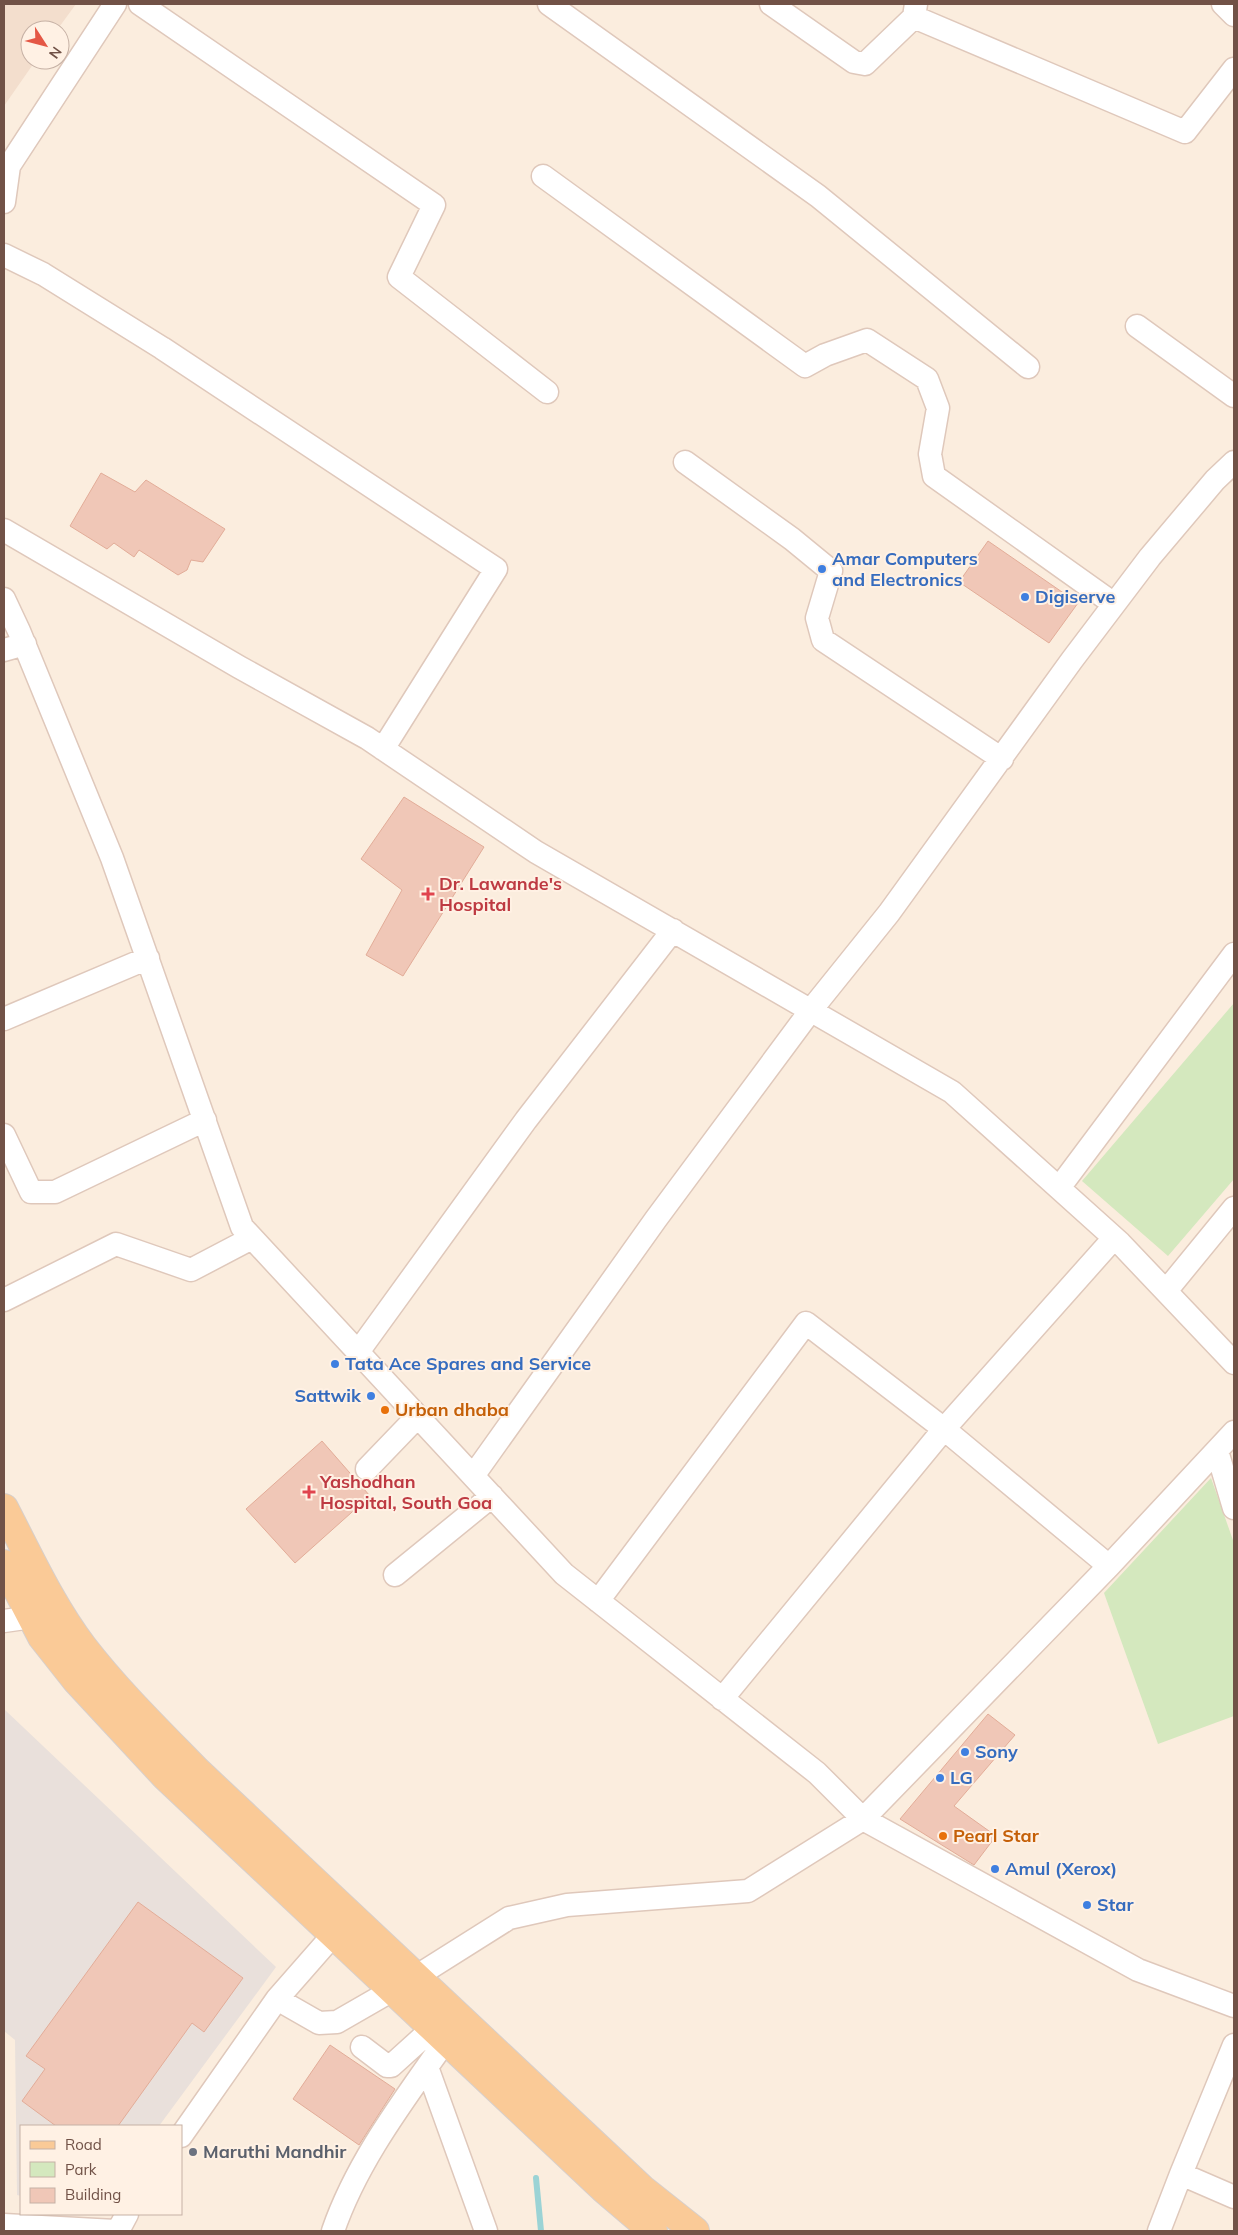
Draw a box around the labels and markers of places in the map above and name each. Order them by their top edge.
place label: Amar Computers and Electronics [832,547,978,591]
marker: Amar Computers and Electronics [816,563,828,575]
place label: Digiserve [1035,585,1115,608]
marker: Digiserve [1019,591,1031,603]
place label: Dr. Lawande's Hospital [439,872,562,916]
marker: Dr. Lawande's Hospital [421,887,435,901]
place label: Tata Ace Spares and Service [345,1352,591,1375]
marker: Tata Ace Spares and Service [329,1358,341,1370]
place label: Sattwik [294,1384,362,1407]
marker: Sattwik [365,1390,377,1402]
place label: Urban dhaba [395,1398,509,1421]
marker: Urban dhaba [379,1404,391,1416]
place label: Yashodhan Hospital, South Goa [319,1470,492,1514]
marker: Yashodhan Hospital, South Goa [302,1485,316,1499]
place label: Sony [975,1740,1018,1763]
marker: Sony [959,1746,971,1758]
place label: LG [950,1766,973,1789]
marker: LG [934,1772,946,1784]
place label: Pearl Star [953,1824,1040,1847]
marker: Pearl Star [937,1830,949,1842]
place label: Amul (Xerox) [1005,1857,1117,1880]
marker: Amul (Xerox) [989,1863,1001,1875]
place label: Star [1097,1893,1135,1916]
marker: Star [1081,1899,1093,1911]
place label: Maruthi Mandhir [203,2140,347,2163]
marker: Maruthi Mandhir [187,2146,199,2158]

